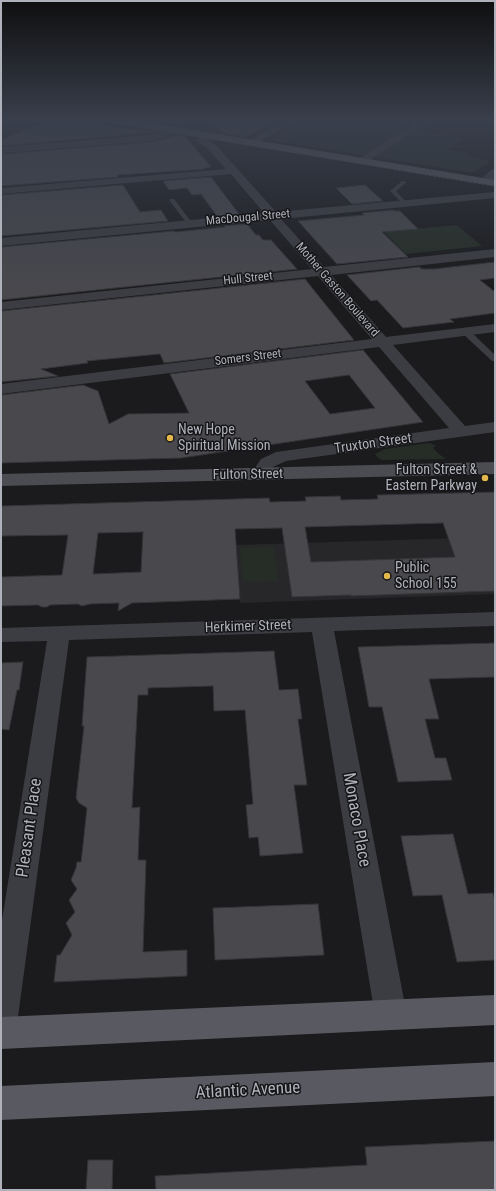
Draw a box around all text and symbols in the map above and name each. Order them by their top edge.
street label: MacDougal Street [205,207,291,229]
street label: Mother Gaston Boulevard [292,240,382,340]
street label: Hull Street [223,269,273,289]
street label: Somers Street [214,347,282,369]
place label: New Hope Spiritual Mission [178,422,270,454]
street label: Truxton Street [333,430,413,458]
marker: New Hope Spiritual Mission [165,433,175,443]
place label: Fulton Street & Eastern Parkway [385,462,477,494]
street label: Fulton Street [213,466,283,484]
marker: Fulton Street & Eastern Parkway [480,473,490,483]
place label: Public School 155 [395,560,457,592]
marker: Public School 155 [382,571,392,581]
street label: Herkimer Street [205,617,291,637]
street label: Monaco Place [338,771,374,869]
street label: Pleasant Place [13,777,47,879]
street label: Atlantic Avenue [195,1078,301,1104]

